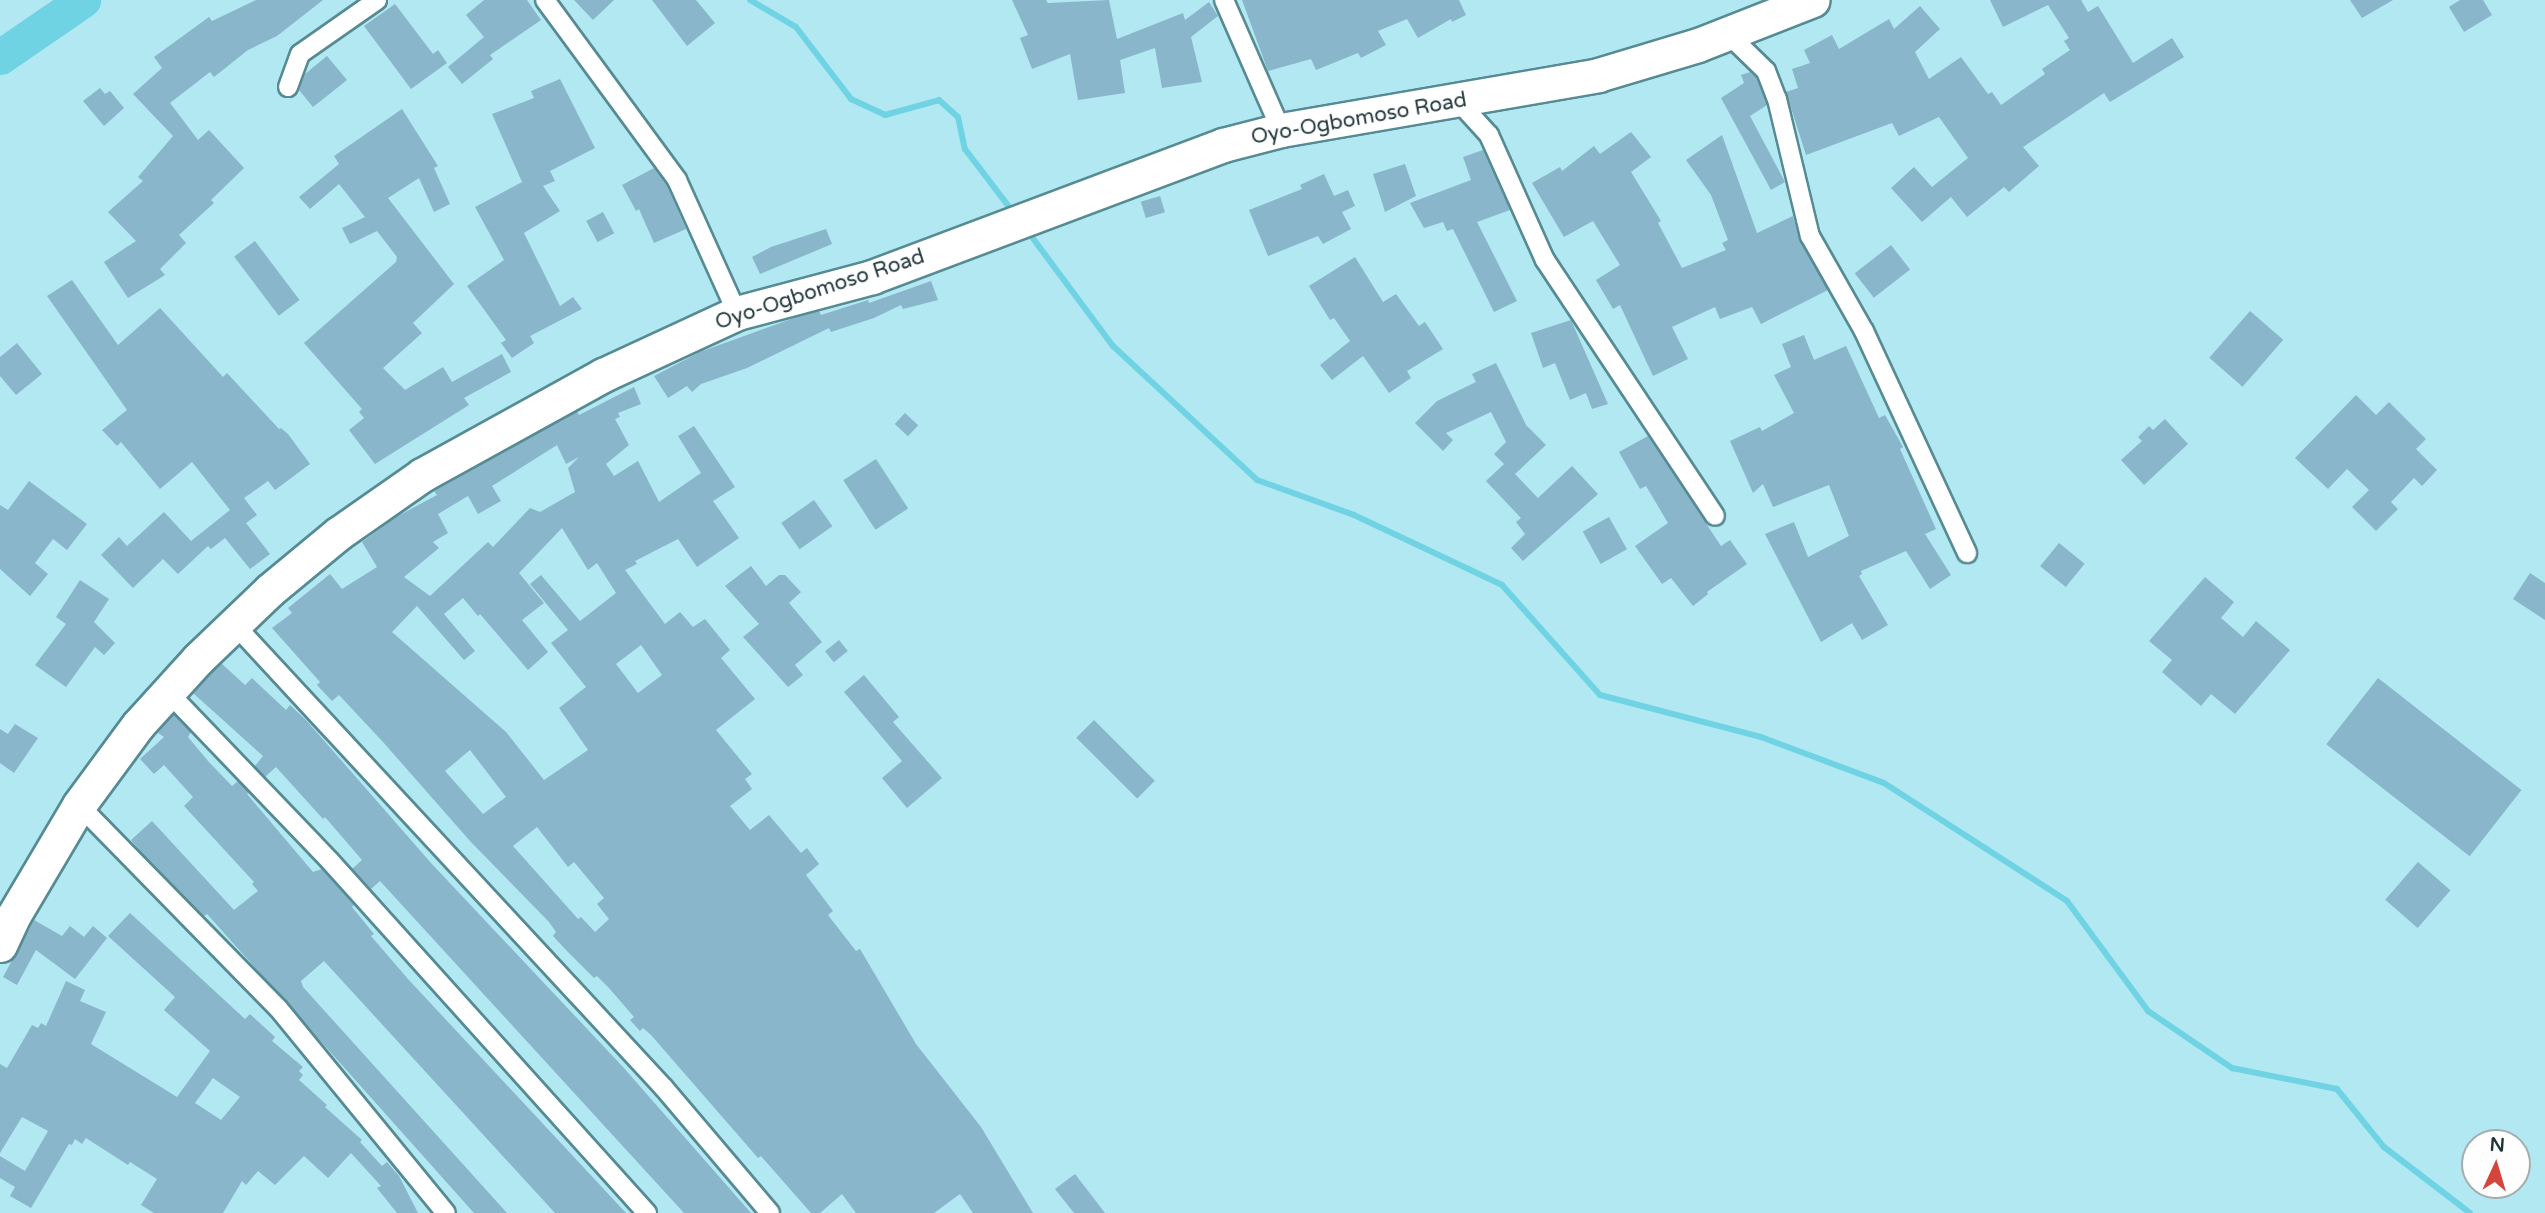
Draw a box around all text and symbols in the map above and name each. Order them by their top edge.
street label: Oyo-Ogbomoso Road [1249,88,1469,150]
street label: Oyo-Ogbomoso Road [712,244,928,336]
north arrow [2461,1129,2531,1199]
text: N [2489,1134,2506,1157]

